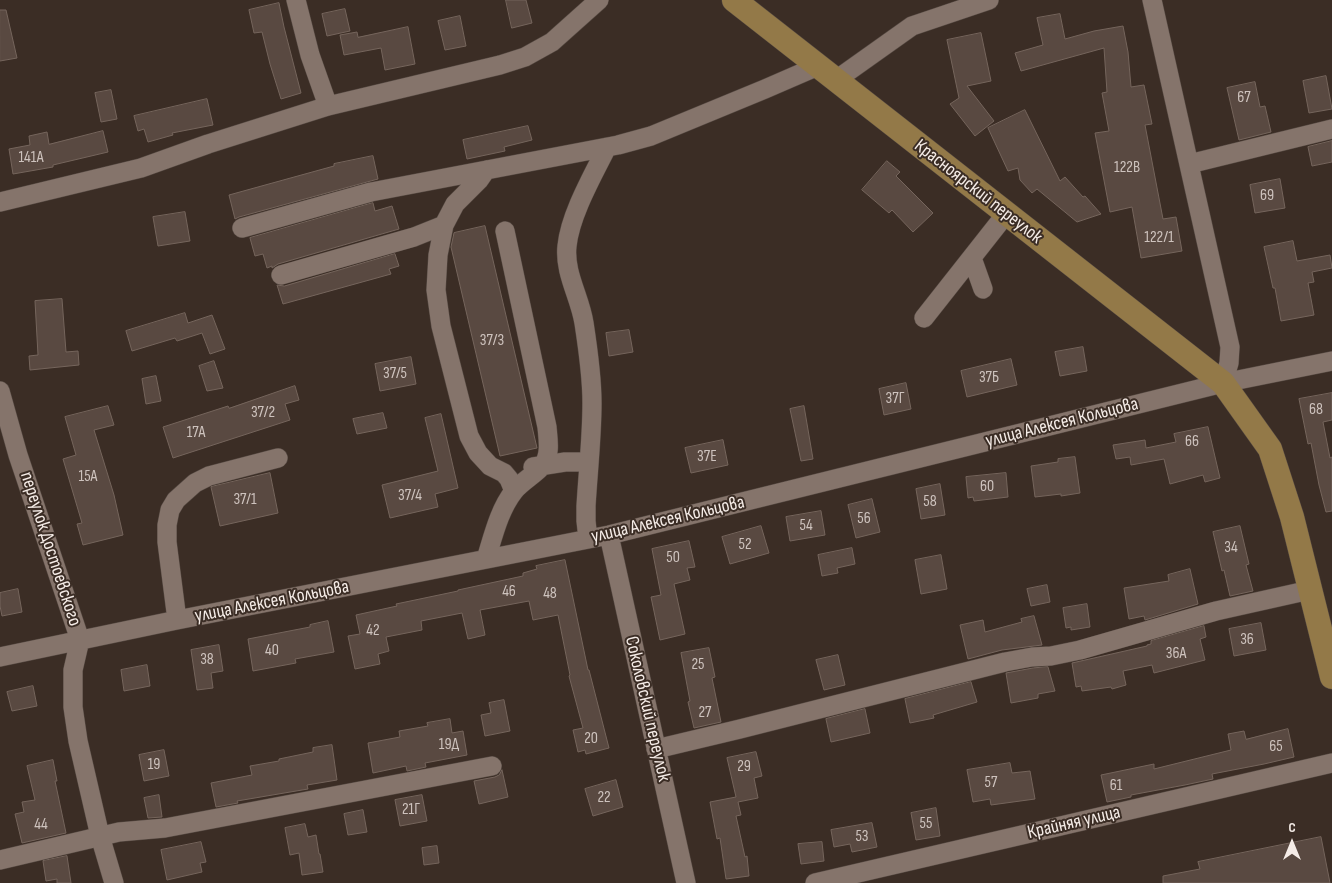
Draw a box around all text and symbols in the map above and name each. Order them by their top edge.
house number: 67 [1237,88,1251,108]
street label: Красноярский переулок [909,135,1047,249]
house number: 141А [18,148,44,168]
house number: 122В [1114,158,1140,178]
house number: 69 [1260,186,1274,206]
house number: 122/1 [1144,228,1174,248]
house number: 37/3 [480,331,504,351]
house number: 37/5 [383,364,407,384]
house number: 37Б [979,368,999,388]
house number: 37Г [885,389,905,409]
street label: улица Алексея Кольцова [983,393,1141,453]
house number: 68 [1309,400,1323,420]
house number: 37/2 [251,403,275,423]
house number: 17А [187,423,205,443]
house number: 66 [1185,432,1199,452]
house number: 37Е [697,447,717,467]
house number: 15А [79,467,97,487]
street label: переулок Достоевского [14,469,86,629]
house number: 60 [980,477,994,497]
house number: 37/4 [398,486,422,506]
house number: 37/1 [233,490,257,510]
street label: улица Алексея Кольцова [589,491,747,549]
house number: 58 [923,492,937,512]
house number: 56 [857,509,871,529]
house number: 54 [799,516,813,536]
house number: 52 [738,535,752,555]
house number: 34 [1224,538,1238,558]
house number: 50 [666,548,680,568]
street label: улица Алексея Кольцова [193,576,351,628]
house number: 46 [502,582,516,602]
house number: 48 [543,584,557,604]
house number: 42 [366,621,380,641]
house number: 36 [1240,630,1254,650]
street label: Соколовский переулок [619,634,675,784]
house number: 40 [265,641,279,661]
house number: 36А [1166,644,1186,664]
house number: 38 [200,650,214,670]
house number: 25 [691,655,705,675]
house number: 27 [698,703,712,723]
house number: 20 [584,729,598,749]
house number: 19Д [439,735,459,755]
house number: 65 [1269,737,1283,757]
house number: 19 [148,755,160,775]
house number: 29 [737,757,751,777]
house number: 57 [985,773,997,793]
house number: 61 [1110,776,1122,796]
house number: 22 [597,788,611,808]
house number: 21Г [402,800,420,820]
street label: Крайняя улица [1025,801,1123,845]
house number: 55 [920,814,932,834]
house number: 44 [34,815,48,835]
north arrow [1267,818,1317,868]
text: С [1288,819,1296,836]
house number: 53 [855,827,869,847]

